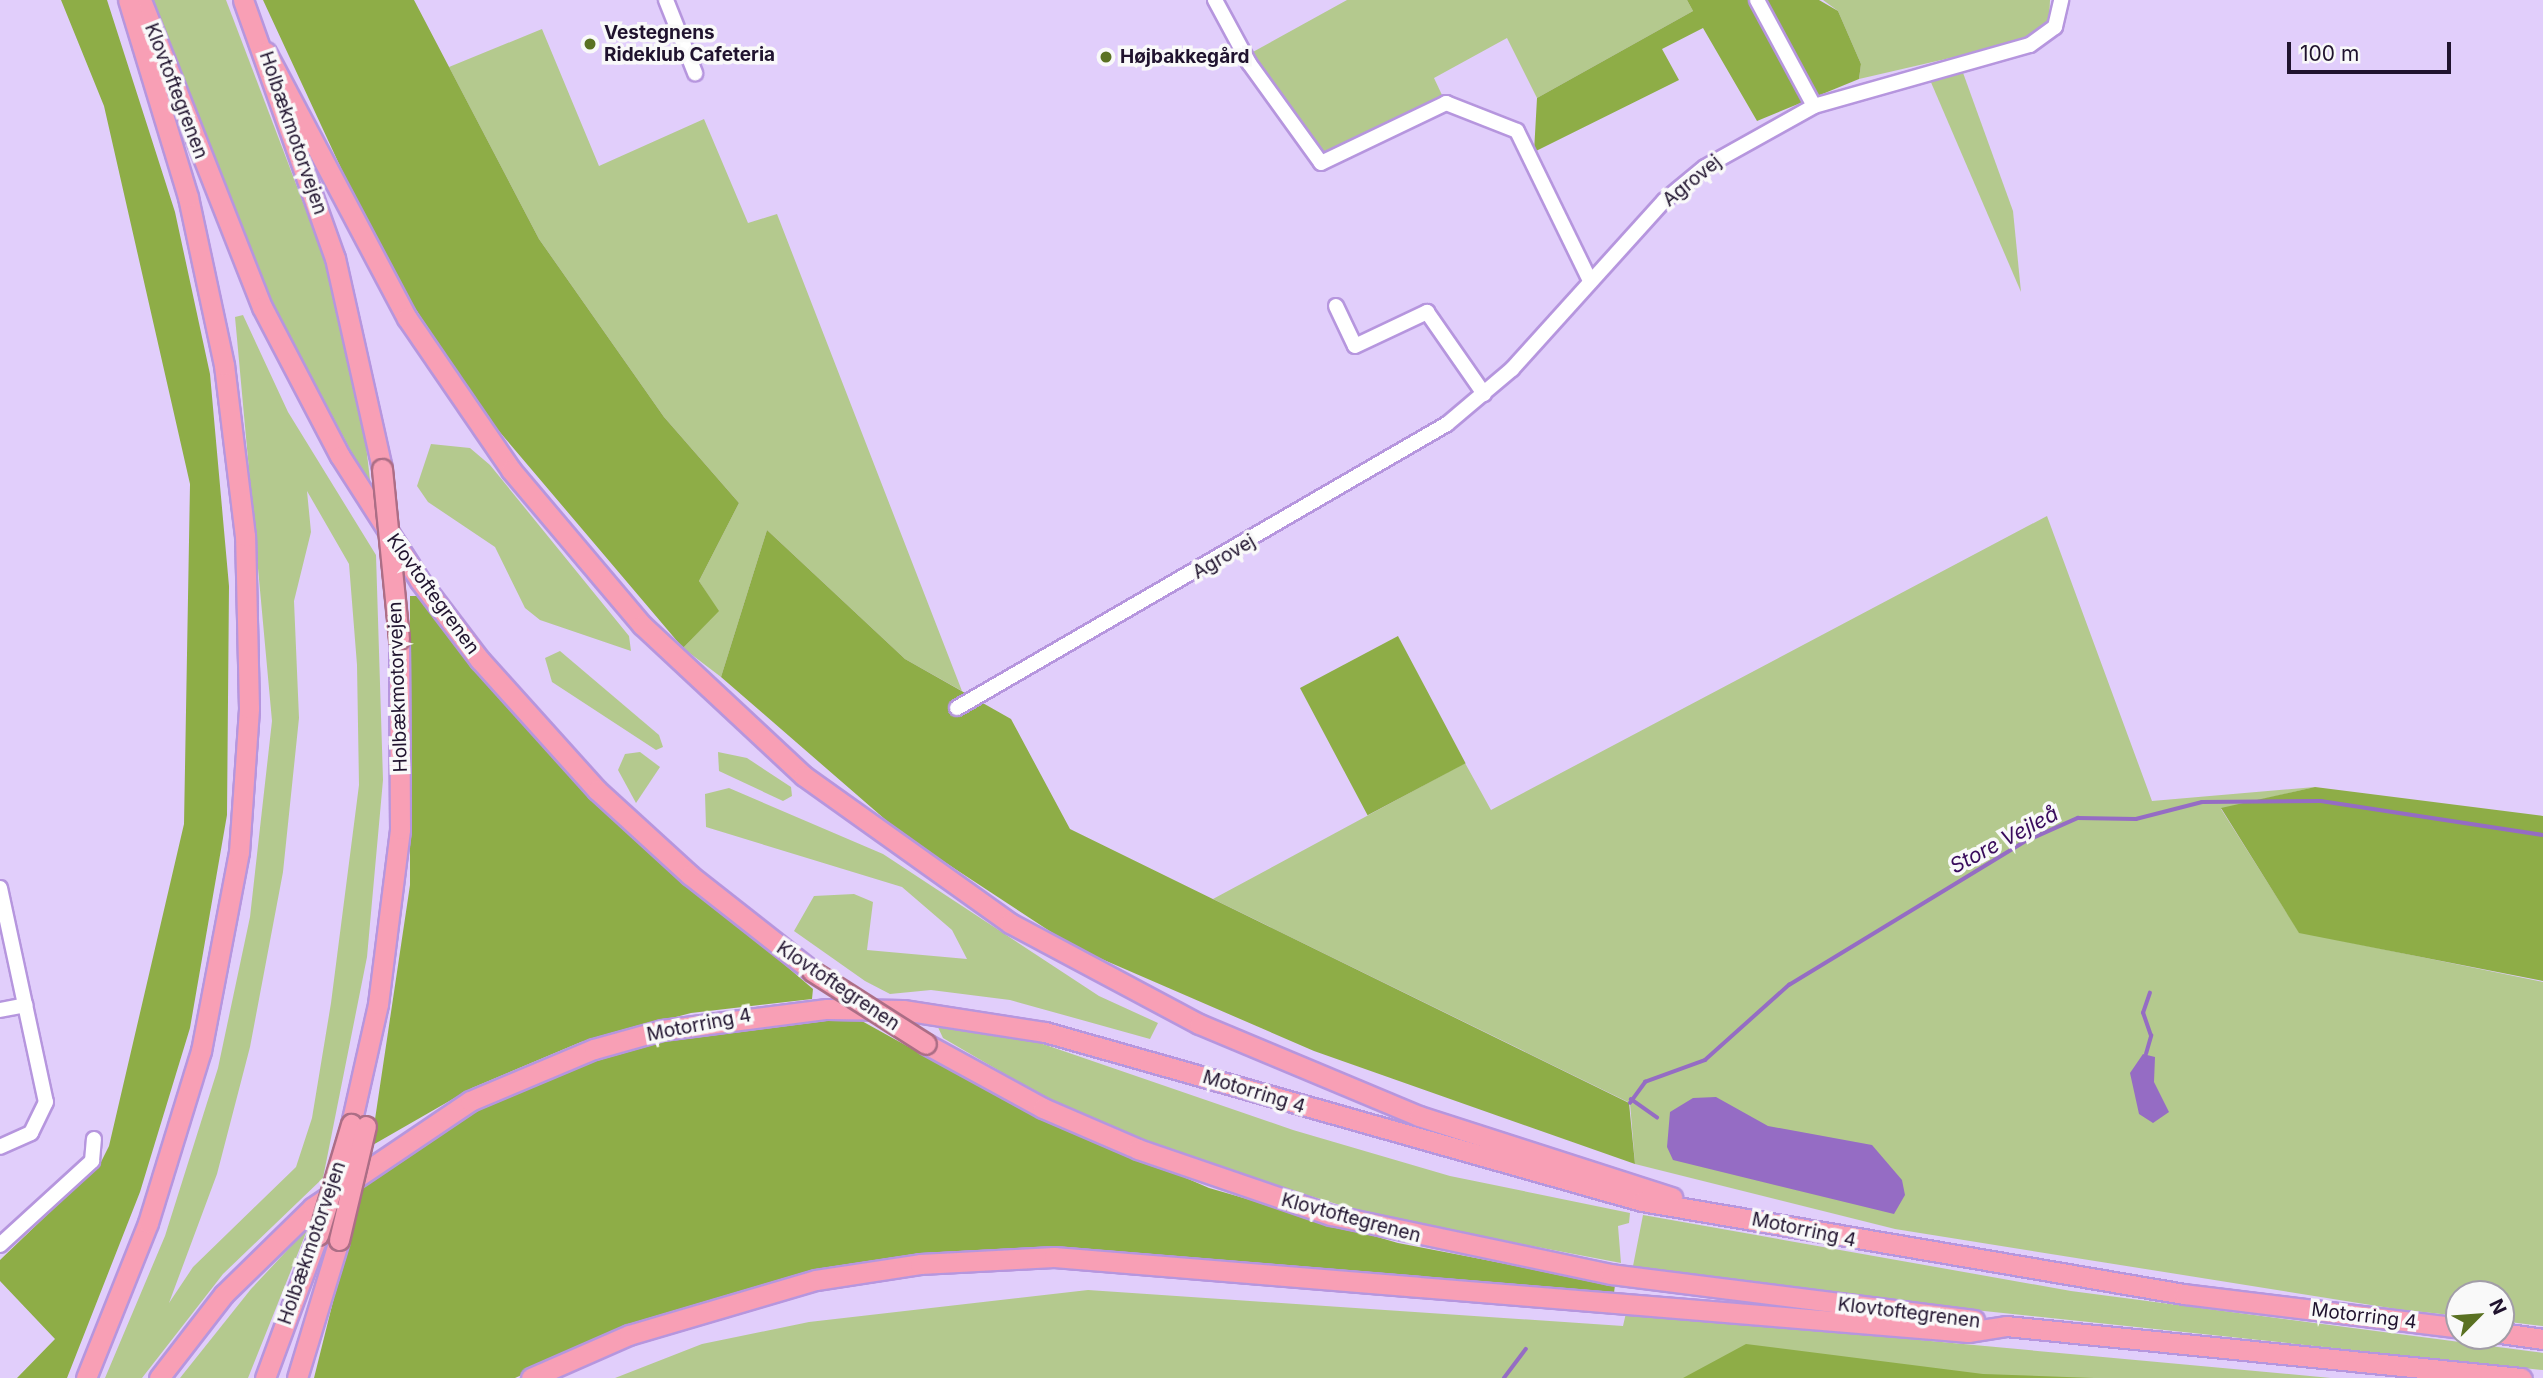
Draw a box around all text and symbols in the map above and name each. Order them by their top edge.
street label: Klovtoftegrenen [140,20,212,162]
place label: Vestegnens Rideklub Cafeteria [604,22,775,66]
scale bar [2291,28,2456,72]
marker: Vestegnens Rideklub Cafeteria [582,36,598,52]
text: 100 m [2300,41,2359,66]
place label: Højbakkegård [1120,46,1249,68]
street label: Holbækmotorvejen [254,48,332,218]
marker: Højbakkegård [1098,49,1114,65]
street label: Agrovej [1658,151,1726,211]
street label: Klovtoftegrenen [382,529,484,659]
street label: Agrovej [1189,530,1259,584]
street label: Holbækmotorvejen [384,601,412,773]
water label: Store Vejleå [1945,801,2063,879]
street label: Klovtoftegrenen [772,936,904,1036]
street label: Motorring 4 [645,1004,753,1046]
street label: Motorring 4 [1200,1066,1308,1118]
street label: Holbækmotorvejen [273,1158,351,1328]
street label: Klovtoftegrenen [1279,1188,1423,1248]
street label: Motorring 4 [1750,1208,1858,1252]
north arrow [2445,1280,2515,1350]
street label: Klovtoftegrenen [1836,1293,1982,1333]
text: N [2484,1295,2511,1318]
street label: Motorring 4 [2310,1298,2418,1334]

